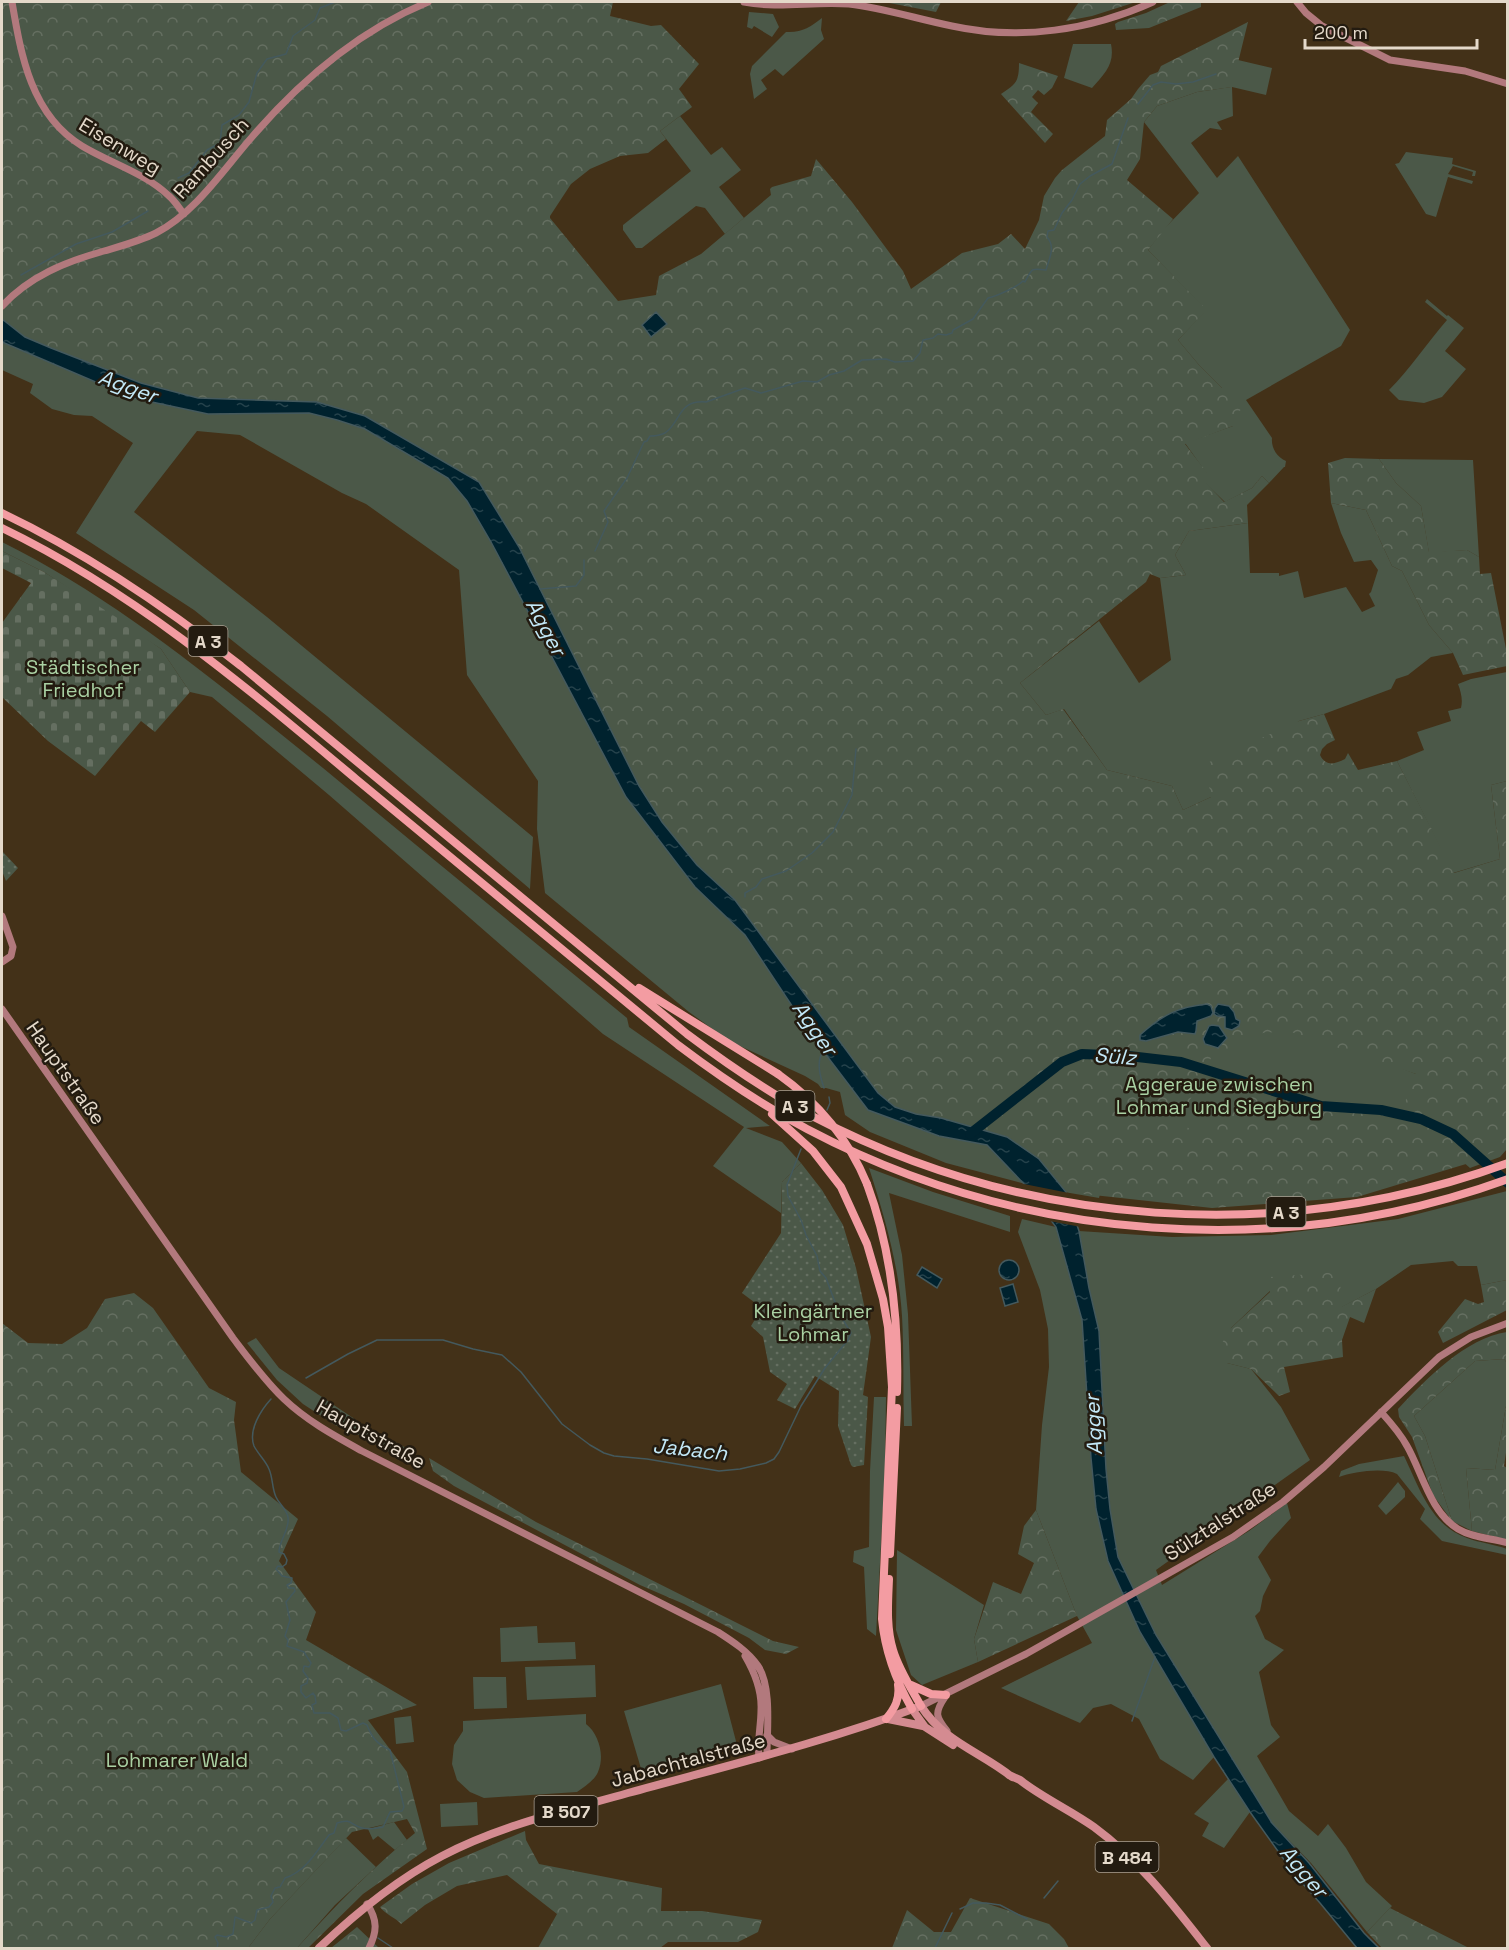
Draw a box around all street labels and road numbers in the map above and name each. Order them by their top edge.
street label: Eisenweg [74,111,166,181]
street label: Rambusch [167,112,255,204]
road number: A 3 [188,626,228,656]
street label: Hauptstraße [21,1016,111,1130]
road number: A 3 [776,1091,814,1121]
road number: A 3 [1266,1197,1306,1227]
street label: Hauptstraße [312,1393,430,1475]
street label: Sülztalstraße [1159,1475,1281,1567]
street label: Jabachtalstraße [608,1727,768,1793]
road number: B 507 [534,1796,598,1826]
road number: B 484 [1096,1842,1158,1872]

